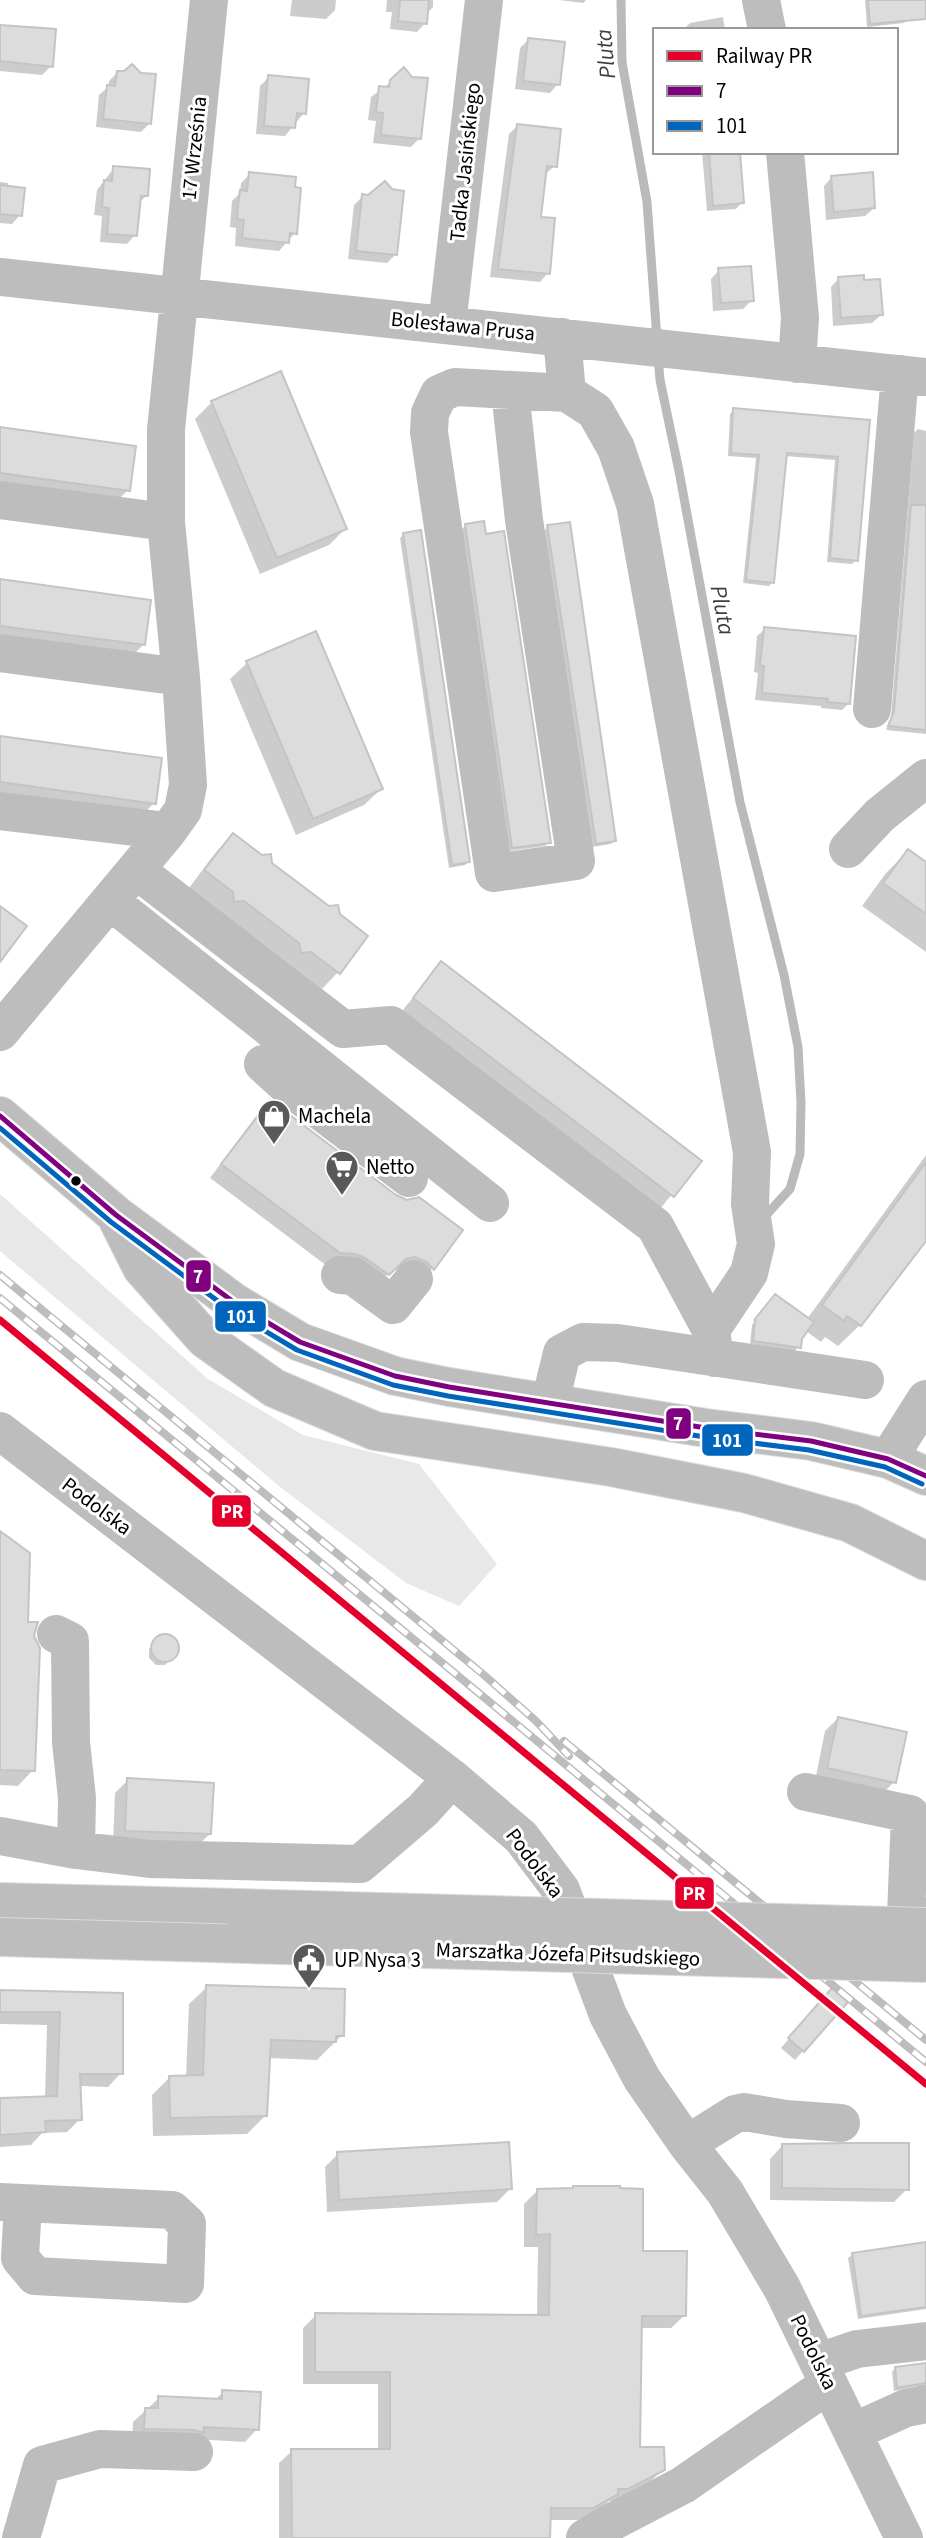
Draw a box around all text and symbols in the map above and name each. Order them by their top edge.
water label: Pluta [587,28,624,80]
legend [653,28,898,154]
text: Railway PR [716,41,812,71]
text: 7 [716,76,726,106]
street label: Tadka Jasińskiego [442,81,488,243]
street label: 17 Września [174,95,214,201]
text: 101 [716,111,747,141]
street label: Bolesława Prusa [389,304,537,348]
water label: Pluta [702,582,743,638]
shop icon: Machela [255,1097,293,1146]
place label: Machela [298,1101,371,1131]
supermarket icon: Netto [323,1148,361,1197]
place label: Netto [366,1152,415,1182]
unlabelled marker [69,1174,83,1188]
line badge: 7 [185,1259,212,1293]
text: 7 [193,1264,203,1291]
line badge: 101 [214,1300,267,1333]
text: 101 [226,1304,256,1331]
line badge: 7 [665,1407,692,1440]
text: 7 [673,1411,683,1438]
line badge: 101 [701,1423,754,1457]
text: 101 [712,1428,742,1455]
street label: Podolska [56,1470,138,1542]
line badge: PR [211,1494,252,1528]
text: PR [221,1499,244,1526]
street label: Podolska [499,1822,571,1904]
line badge: PR [674,1876,715,1910]
text: PR [683,1881,706,1908]
street label: Marszałka Józefa Piłsudskiego [435,1934,701,1974]
public building icon: UP Nysa 3 [290,1941,328,1990]
place label: UP Nysa 3 [334,1945,421,1975]
street label: Podolska [783,2309,845,2395]

